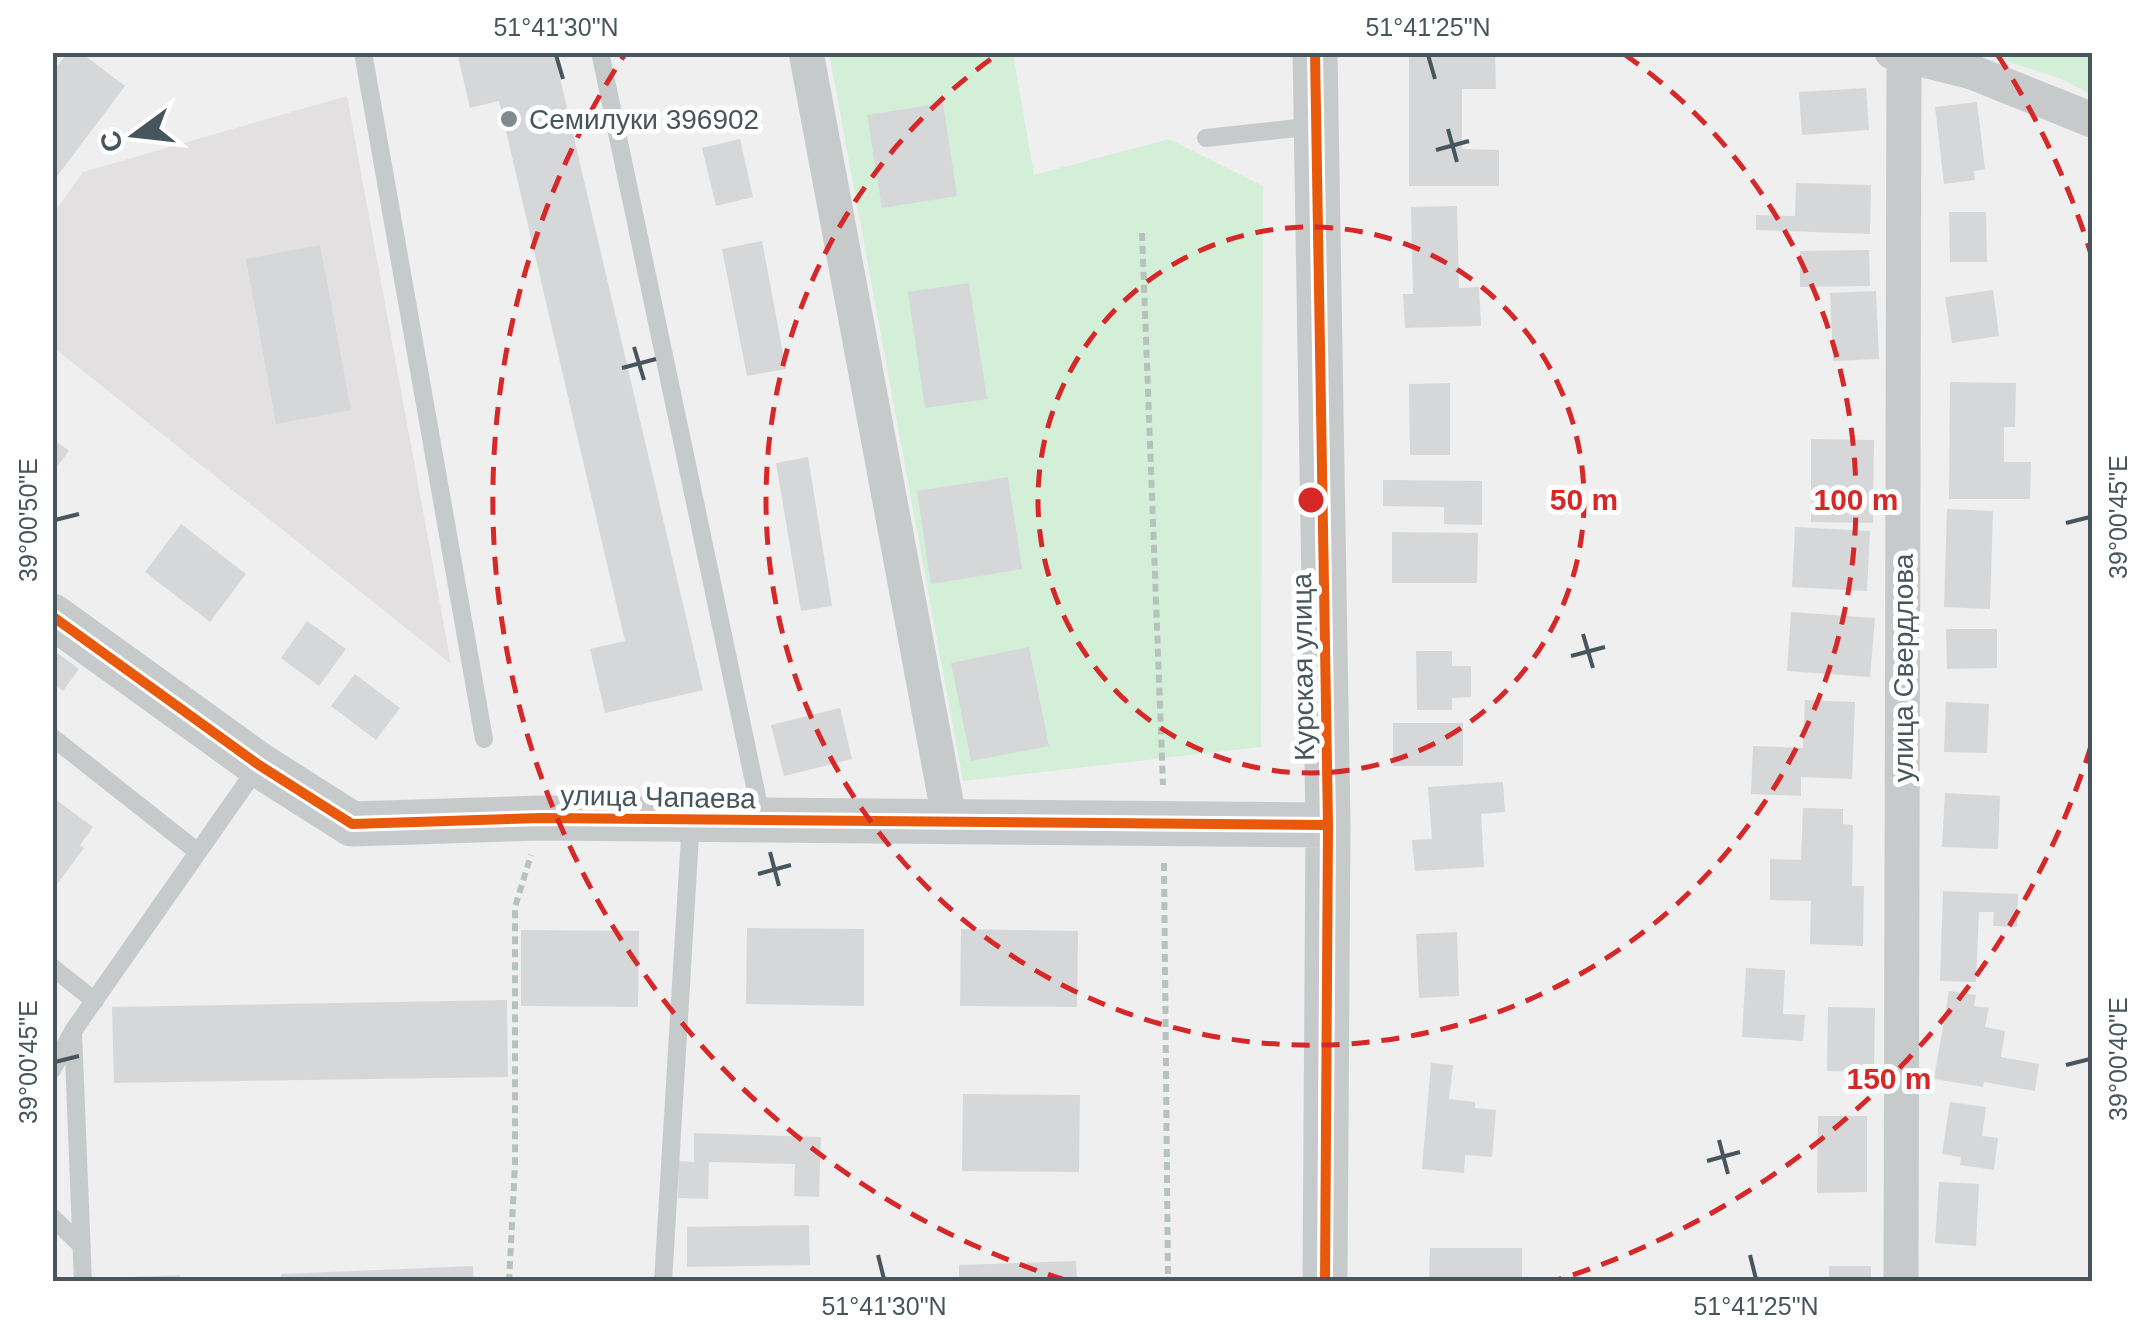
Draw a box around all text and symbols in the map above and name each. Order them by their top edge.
text: 51°41'30"N [493,13,619,41]
text: 51°41'25"N [1365,13,1491,41]
north arrow [85,85,185,185]
place label: Семилуки 396902 [529,104,759,135]
marker: Семилуки 396902 [498,108,520,130]
text: С [94,128,129,155]
text: 39°00'45"E [2104,455,2132,579]
text: 39°00'50"E [14,458,42,582]
centre of rings [1293,482,1329,518]
text: 50 m [1550,483,1618,516]
text: 100 m [1813,483,1899,516]
street label: улица Свердлова [1888,553,1919,782]
street label: Курская улица [1286,572,1320,761]
street label: улица Чапаева [560,780,756,814]
text: 39°00'40"E [2104,997,2132,1121]
text: 39°00'45"E [14,1000,42,1124]
text: 150 m [1846,1062,1932,1095]
text: 51°41'30"N [821,1292,947,1320]
text: 51°41'25"N [1693,1292,1819,1320]

